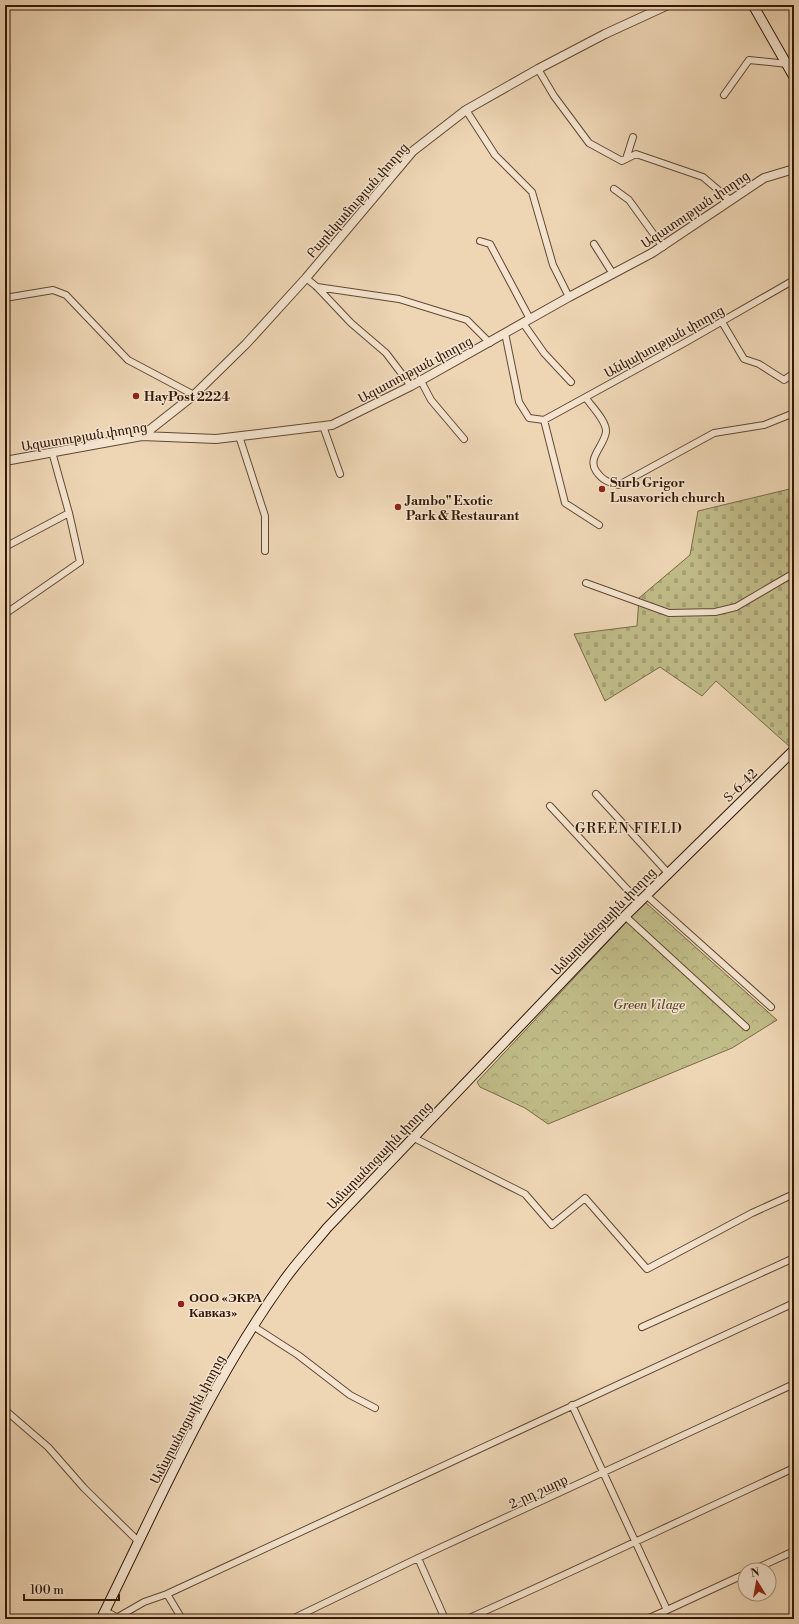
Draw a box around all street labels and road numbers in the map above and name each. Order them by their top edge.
street label: Բարեկամության փողոց [303,140,412,261]
street label: Ազատության փողոց [638,168,753,252]
street label: Անկախության փողոց [602,302,727,381]
street label: Ազատության փողոց [356,333,475,407]
street label: Ազատության փողոց [20,419,148,455]
street label: Տ-6-42 [720,766,761,806]
street label: Ամարանոցային փողոց [548,864,659,979]
street label: Ամարանոցային փողոց [324,1098,435,1213]
street label: Ամարանոցային փողոց [147,1352,229,1487]
street label: 2-րդ շարք [506,1471,570,1513]

